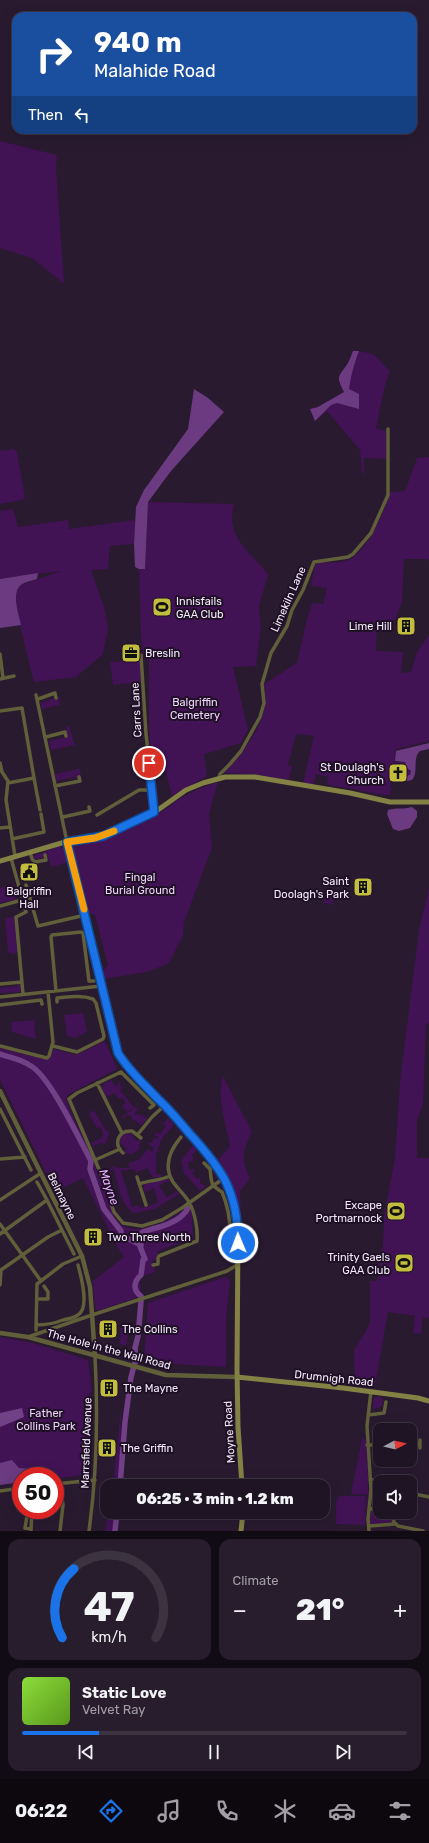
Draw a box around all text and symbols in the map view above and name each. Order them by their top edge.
text: 940 m [94,26,182,59]
icon: right [28,28,80,80]
text: Malahide Road [94,60,216,82]
icon: left [71,104,93,126]
text: Then [28,106,63,124]
street label: Limekiln Lane [268,564,309,634]
place label: Innisfails GAA Club [176,595,224,621]
sports icon: Innisfails GAA Club [151,596,173,618]
building icon: Lime Hill [395,615,417,637]
place label: Lime Hill [349,620,392,633]
office icon: Breslin [120,642,142,664]
place label: Breslin [145,647,180,660]
street label: Carrs Lane [129,682,144,738]
park label: Balgriffin Cemetery [170,696,220,722]
pin [132,746,166,780]
icon: arrive [138,752,160,774]
place label: St Doulagh's Church [320,761,384,787]
church icon: St Doulagh's Church [387,762,409,784]
public building icon: Balgriffin Hall [18,861,40,883]
park label: Fingal Burial Ground [105,871,175,897]
place label: Saint Doolagh's Park [274,875,350,901]
building icon: Saint Doolagh's Park [352,876,374,898]
place label: Balgriffin Hall [6,885,52,911]
water label: Mayne [96,1167,122,1207]
street label: Belmayne [45,1171,79,1222]
place label: Excape Portmarnock [315,1199,382,1225]
sports icon: Excape Portmarnock [385,1200,407,1222]
position arrow [217,1222,259,1264]
building icon: Two Three North [82,1226,104,1248]
place label: Two Three North [107,1231,191,1244]
place label: Trinity Gaels GAA Club [328,1251,390,1277]
sports icon: Trinity Gaels GAA Club [393,1252,415,1274]
building icon: The Collins [97,1318,119,1340]
place label: The Collins [122,1323,178,1336]
street label: The Hole in the Wall Road [46,1327,172,1372]
street label: Drumnigh Road [294,1368,374,1389]
building icon: The Mayne [98,1377,120,1399]
place label: The Mayne [123,1382,178,1395]
street label: Marrsfield Avenue [78,1397,95,1489]
street label: Moyne Road [221,1400,238,1464]
park label: Father Collins Park [16,1407,76,1433]
north arrow [373,1423,417,1467]
map controls [373,1423,417,1519]
building icon: The Griffin [96,1437,118,1459]
place label: The Griffin [121,1442,173,1455]
speed limit sign: 50 [12,1467,64,1519]
button: sound [373,1475,417,1519]
text: 06:25 · 3 min · 1.2 km [136,1490,294,1508]
text: Climate [233,1573,279,1588]
text: 47 [84,1581,135,1630]
text: 21° [296,1592,344,1628]
text: − [233,1597,247,1624]
text: + [393,1597,407,1624]
text: km/h [91,1628,127,1645]
text: Static Love [82,1684,166,1702]
text: Velvet Ray [82,1702,145,1717]
icon: previous [75,1741,97,1763]
icon: pause [203,1741,225,1763]
icon: next [332,1741,354,1763]
icon: directions [97,1797,125,1825]
icon: music [155,1797,183,1825]
icon: phone [213,1797,241,1825]
icon: climate [271,1797,299,1825]
icon: car [328,1797,356,1825]
icon: filters [386,1797,414,1825]
text: 06:22 [15,1800,68,1822]

